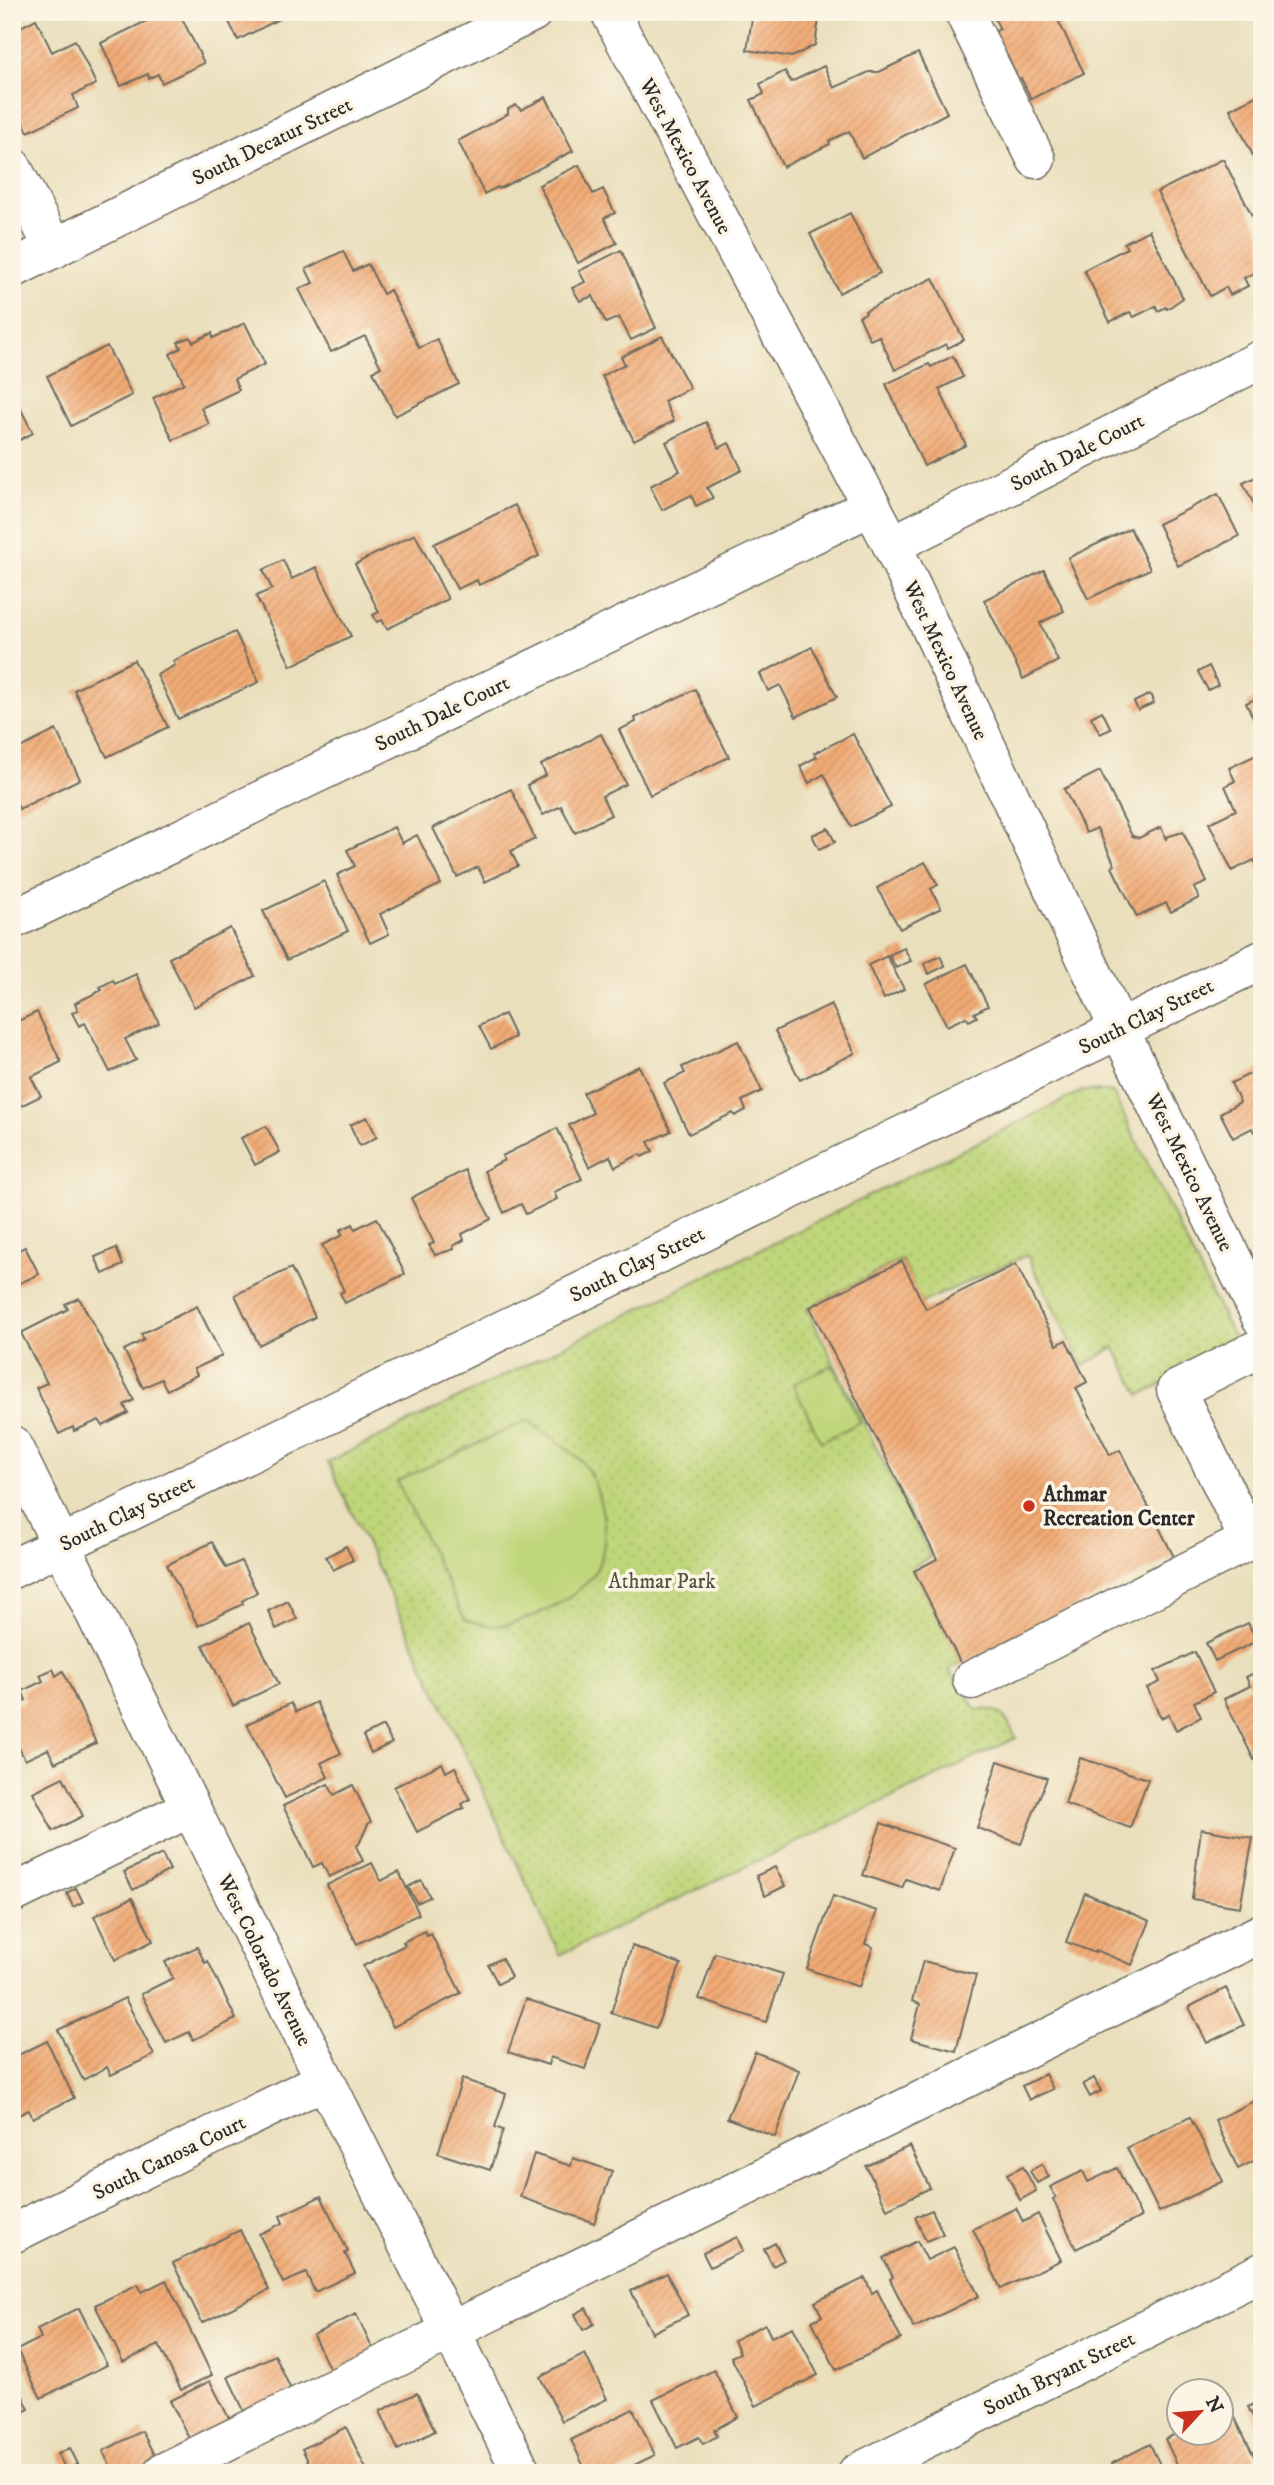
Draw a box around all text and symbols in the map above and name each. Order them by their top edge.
street label: West Mexico Avenue [633,73,737,239]
street label: South Decatur Street [188,92,357,192]
street label: South Dale Court [1006,408,1149,498]
street label: West Mexico Avenue [896,576,994,744]
street label: South Dale Court [371,670,514,758]
street label: South Clay Street [1075,973,1218,1061]
street label: West Mexico Avenue [1139,1088,1239,1256]
street label: South Clay Street [566,1221,709,1309]
street label: South Clay Street [56,1470,199,1558]
place label: Athmar Recreation Center [1042,1482,1196,1532]
marker: Athmar Recreation Center [1021,1498,1037,1514]
park label: Athmar Park [608,1569,716,1595]
street label: West Colorado Avenue [211,1869,317,2051]
street label: South Canosa Court [89,2110,250,2206]
street label: South Bryant Street [979,2326,1140,2422]
north arrow [1166,2376,1236,2446]
text: N [1200,2393,1228,2418]

